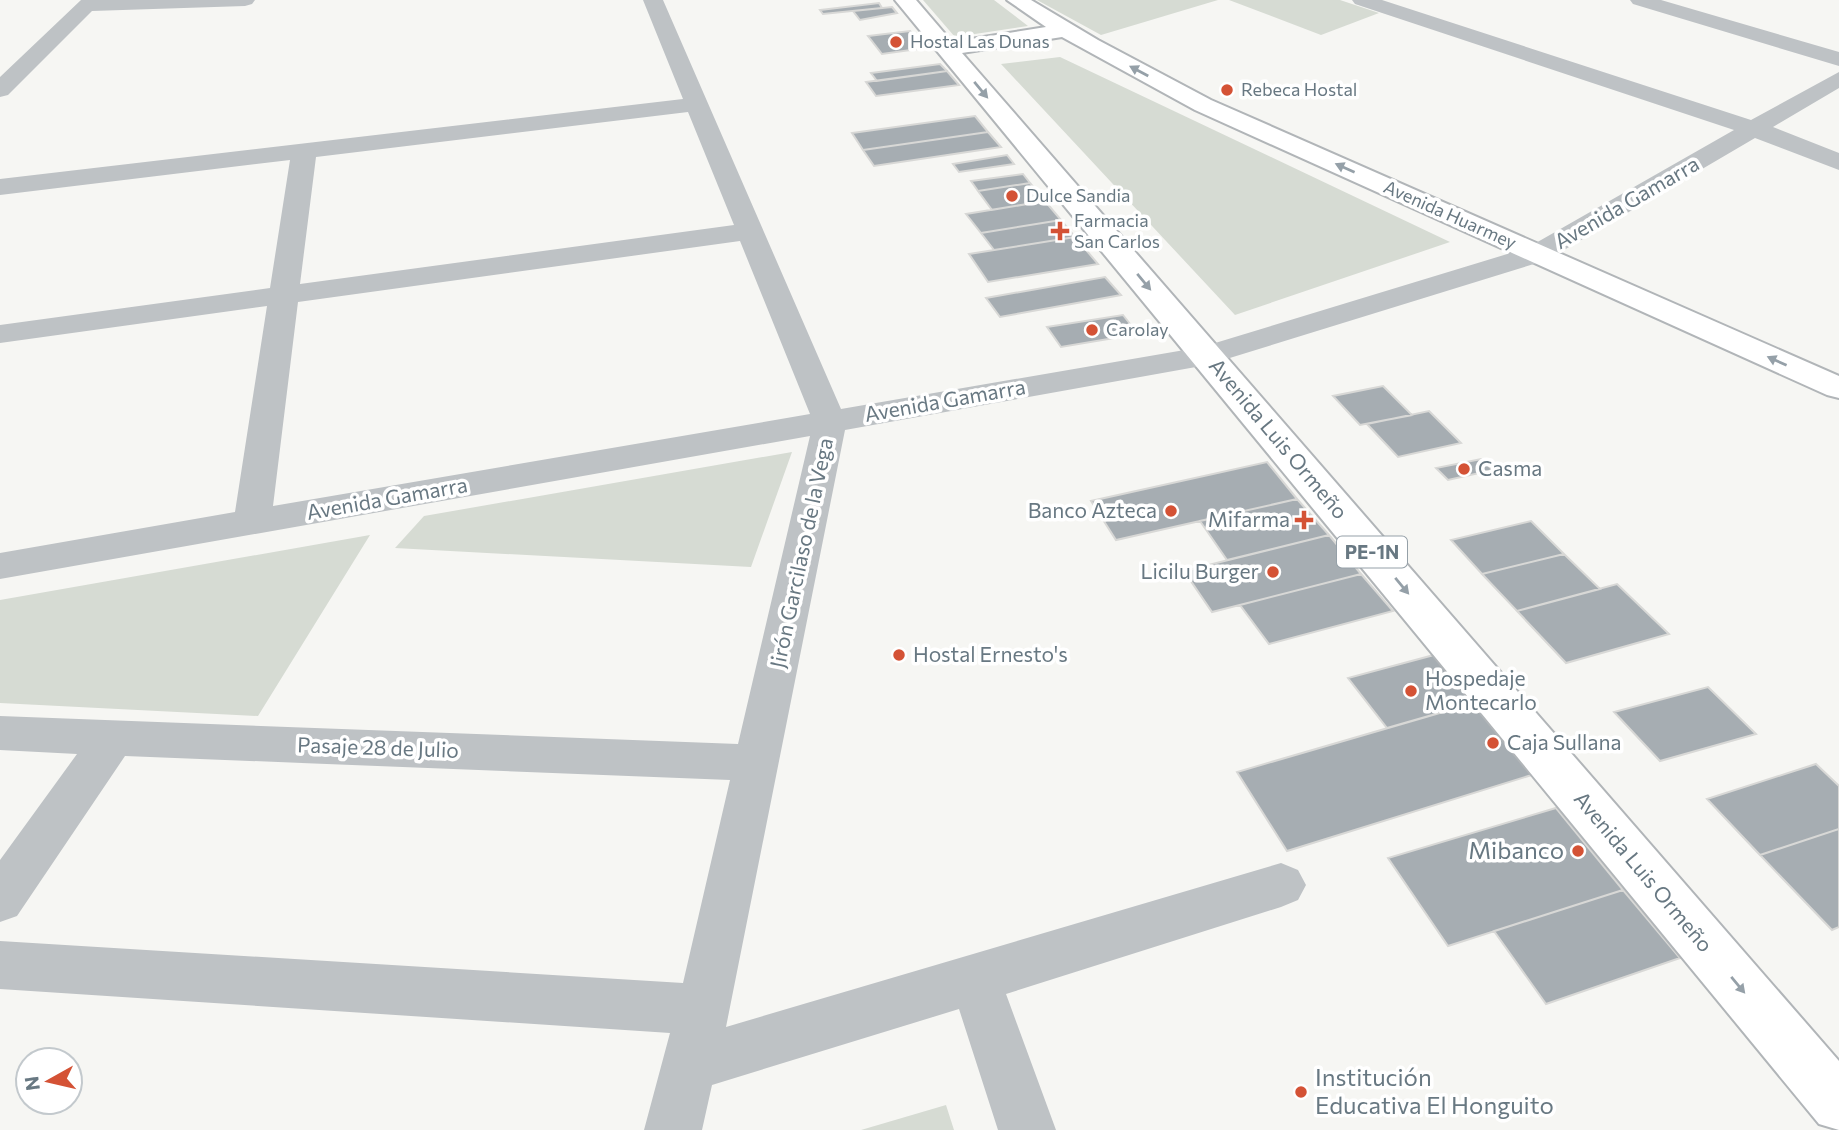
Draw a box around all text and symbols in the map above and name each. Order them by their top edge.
place label: Hostal Las Dunas [910,30,1050,52]
marker: Hostal Las Dunas [888,34,904,50]
one-way arrow [1129,66,1149,78]
place label: Rebeca Hostal [1241,78,1357,100]
one-way arrow [973,80,988,98]
marker: Rebeca Hostal [1219,82,1235,98]
street label: Avenida Gamarra [1549,150,1703,253]
one-way arrow [1335,162,1355,174]
street label: Avenida Huarmey [1381,175,1520,253]
place label: Dulce Sandia [1026,184,1130,206]
marker: Dulce Sandia [1004,188,1020,204]
place label: Farmacia San Carlos [1074,209,1160,252]
marker: Farmacia San Carlos [1052,223,1068,239]
one-way arrow [1136,273,1151,290]
place label: Carolay [1106,318,1168,340]
marker: Carolay [1084,322,1100,338]
street label: Avenida Luis Ormeño [1205,353,1354,523]
one-way arrow [1766,355,1787,366]
street label: Avenida Gamarra [862,373,1027,426]
street label: Jirón Garcilaso de la Vega [764,435,837,670]
place label: Casma [1478,455,1542,480]
marker: Casma [1456,461,1472,477]
street label: Avenida Gamarra [304,471,469,524]
place label: Banco Azteca [1028,497,1157,522]
marker: Banco Azteca [1163,503,1179,519]
place label: Mifarma [1208,506,1290,531]
marker: Mifarma [1296,512,1312,528]
road number: PE-1N [1337,537,1407,568]
place label: Licilu Burger [1140,558,1259,583]
marker: Licilu Burger [1265,564,1281,580]
one-way arrow [1394,577,1409,595]
place label: Hostal Ernesto's [913,641,1068,666]
marker: Hostal Ernesto's [891,647,907,663]
place label: Hospedaje Montecarlo [1425,665,1537,714]
marker: Hospedaje Montecarlo [1403,683,1419,699]
place label: Caja Sullana [1507,729,1621,754]
street label: Pasaje 28 de Julio [297,731,459,762]
marker: Caja Sullana [1485,735,1501,751]
street label: Avenida Luis Ormeño [1570,786,1719,956]
place label: Mibanco [1468,835,1564,864]
marker: Mibanco [1570,843,1586,859]
one-way arrow [1730,976,1745,993]
north arrow [14,1046,84,1116]
place label: Institución Educativa El Honguito [1315,1062,1554,1119]
text: N [19,1075,44,1092]
marker: Institución Educativa El Honguito [1293,1084,1309,1100]

